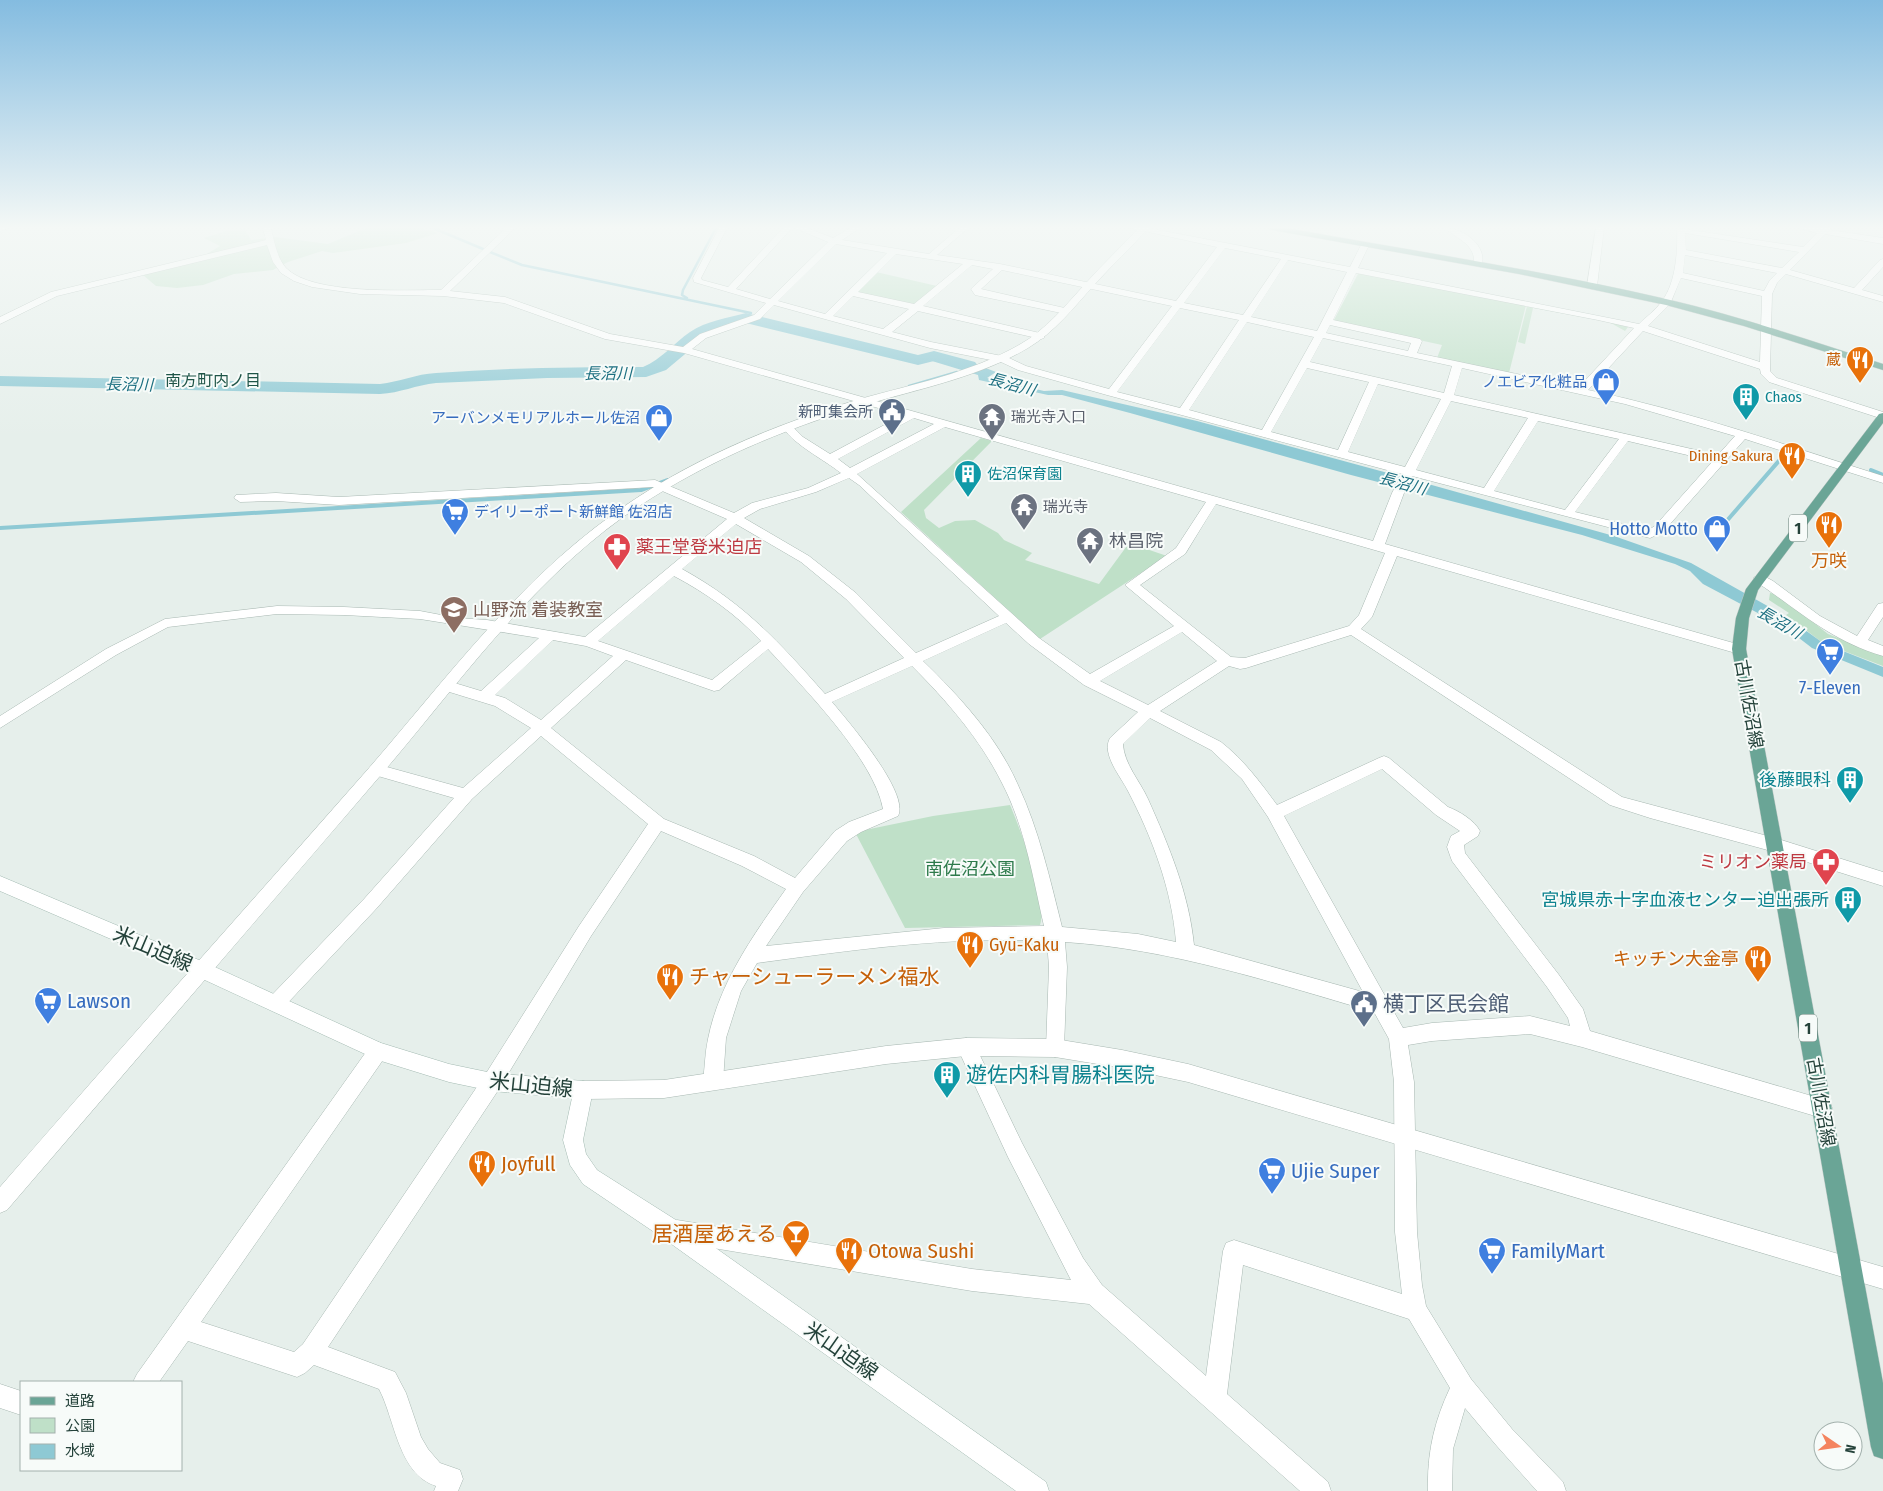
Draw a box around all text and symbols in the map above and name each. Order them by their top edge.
restaurant icon: 蔵 [1845,345,1875,384]
place label: 蔵 [1826,351,1841,369]
water label: 長沼川 [584,364,634,383]
shop icon: ノエビア化粧品 [1591,367,1621,406]
water label: 長沼川 [986,369,1039,400]
district label: 南方町内ノ目 [165,371,261,390]
place label: ノエビア化粧品 [1482,373,1587,391]
water label: 長沼川 [105,375,155,394]
building icon: Chaos [1731,382,1761,421]
place label: Chaos [1765,388,1802,406]
public building icon: 新町集会所 [877,397,907,436]
temple icon: 瑞光寺入口 [977,402,1007,441]
shop icon: アーバンメモリアルホール佐沼 [644,403,674,442]
place label: 新町集会所 [798,403,873,421]
place label: 瑞光寺入口 [1011,408,1086,426]
place label: アーバンメモリアルホール佐沼 [431,409,640,427]
restaurant icon: Dining Sakura [1777,441,1807,480]
place label: Dining Sakura [1689,447,1773,465]
building icon: 佐沼保育園 [953,459,983,498]
place label: 佐沼保育園 [987,465,1062,483]
water label: 長沼川 [1377,468,1430,499]
temple icon: 瑞光寺 [1009,492,1039,531]
supermarket icon: デイリーポート新鮮館 佐沼店 [440,497,470,536]
place label: 瑞光寺 [1043,498,1088,516]
place label: デイリーポート新鮮館 佐沼店 [474,503,673,521]
restaurant icon: 万咲 [1814,510,1844,549]
shop icon: Hotto Motto [1702,514,1732,553]
road number: 1 [1789,514,1807,542]
place label: Hotto Motto [1609,518,1698,540]
temple icon: 林昌院 [1075,526,1105,565]
place label: 林昌院 [1109,530,1163,552]
pharmacy icon: 薬王堂登米迫店 [602,532,632,571]
place label: 薬王堂登米迫店 [636,536,762,558]
place label: 万咲 [1811,550,1847,572]
school or university icon: 山野流 着装教室 [439,595,469,634]
place label: 山野流 着装教室 [473,599,603,621]
water label: 長沼川 [1754,602,1807,644]
supermarket icon: 7-Eleven [1815,637,1845,676]
street label: 古川佐沼線 [1730,658,1768,750]
place label: 7-Eleven [1799,677,1861,699]
building icon: 後藤眼科 [1835,765,1865,804]
place label: 後藤眼科 [1759,769,1831,791]
pharmacy icon: ミリオン薬局 [1811,847,1841,886]
place label: ミリオン薬局 [1699,851,1807,873]
park label: 南佐沼公園 [925,858,1015,880]
building icon: 宮城県赤十字血液センター迫出張所 [1833,885,1863,924]
place label: 宮城県赤十字血液センター迫出張所 [1541,889,1829,911]
street label: 米山迫線 [109,921,197,977]
restaurant icon: Gyū-Kaku [955,930,985,969]
place label: Gyū-Kaku [989,934,1059,956]
restaurant icon: キッチン大金亭 [1743,944,1773,983]
place label: キッチン大金亭 [1613,948,1739,970]
restaurant icon: チャーシューラーメン福水 [655,962,685,1001]
place label: チャーシューラーメン福水 [689,964,940,990]
supermarket icon: Lawson [33,986,63,1025]
place label: Lawson [67,988,131,1014]
public building icon: 横丁区民会館 [1349,989,1379,1028]
place label: 横丁区民会館 [1383,991,1509,1017]
road number: 1 [1799,1014,1817,1042]
street label: 古川佐沼線 [1802,1056,1840,1148]
building icon: 遊佐内科胃腸科医院 [932,1060,962,1099]
place label: 遊佐内科胃腸科医院 [966,1062,1155,1088]
street label: 米山迫線 [488,1068,574,1102]
restaurant icon: Joyfull [467,1149,497,1188]
place label: Joyfull [501,1151,556,1177]
supermarket icon: Ujie Super [1257,1156,1287,1195]
place label: Ujie Super [1291,1158,1380,1184]
bar icon: 居酒屋あえる [781,1219,811,1258]
place label: 居酒屋あえる [652,1221,777,1247]
restaurant icon: Otowa Sushi [834,1236,864,1275]
supermarket icon: FamilyMart [1477,1236,1507,1275]
place label: Otowa Sushi [868,1238,974,1264]
place label: FamilyMart [1511,1238,1605,1264]
street label: 米山迫線 [799,1316,883,1386]
legend [20,1381,182,1471]
text: 道路 [65,1392,95,1410]
text: 公園 [65,1417,95,1435]
north arrow [1813,1421,1863,1471]
text: 水域 [65,1442,95,1460]
text: N [1841,1443,1859,1455]

